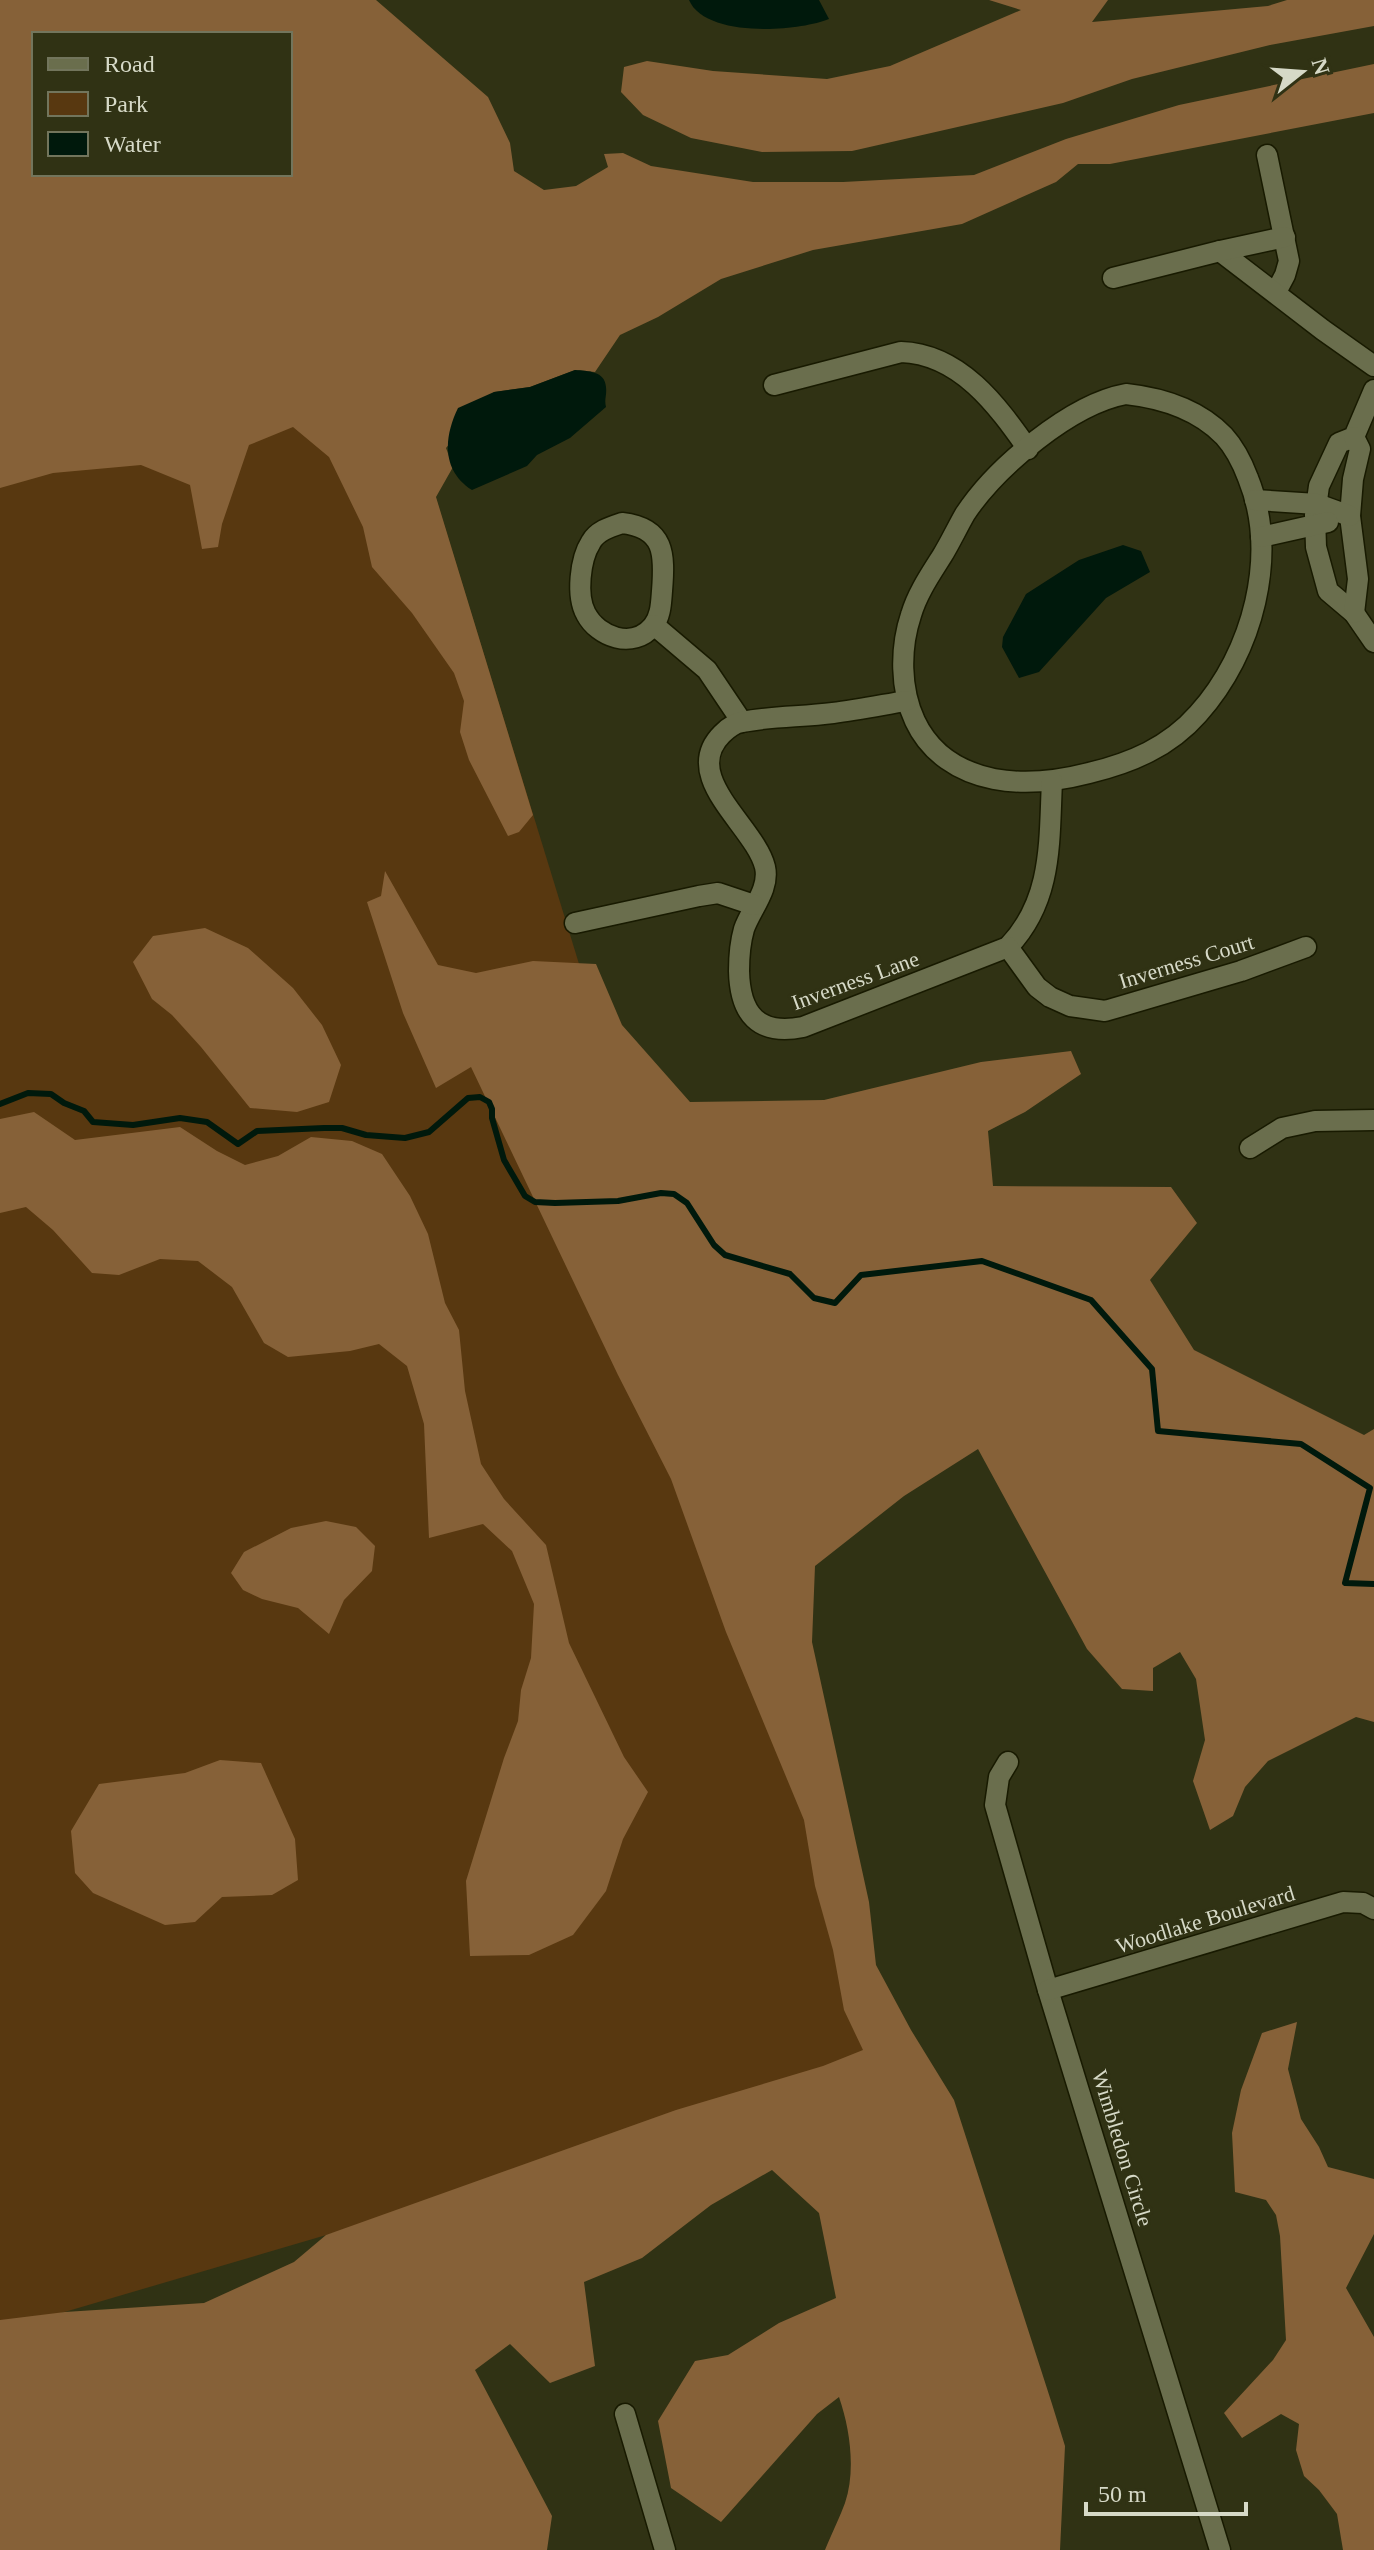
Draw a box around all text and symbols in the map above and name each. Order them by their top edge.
legend [32,32,292,176]
north arrow [1262,32,1342,112]
text: Road [104,51,155,77]
text: N [1306,55,1335,78]
text: Park [104,91,148,117]
text: Water [104,131,161,157]
street label: Inverness Court [1116,929,1257,994]
street label: Inverness Lane [788,946,922,1015]
street label: Woodlake Boulevard [1113,1880,1298,1959]
street label: Wimbledon Circle [1087,2067,1158,2229]
scale bar [1086,2466,1246,2516]
text: 50 m [1098,2481,1147,2507]

